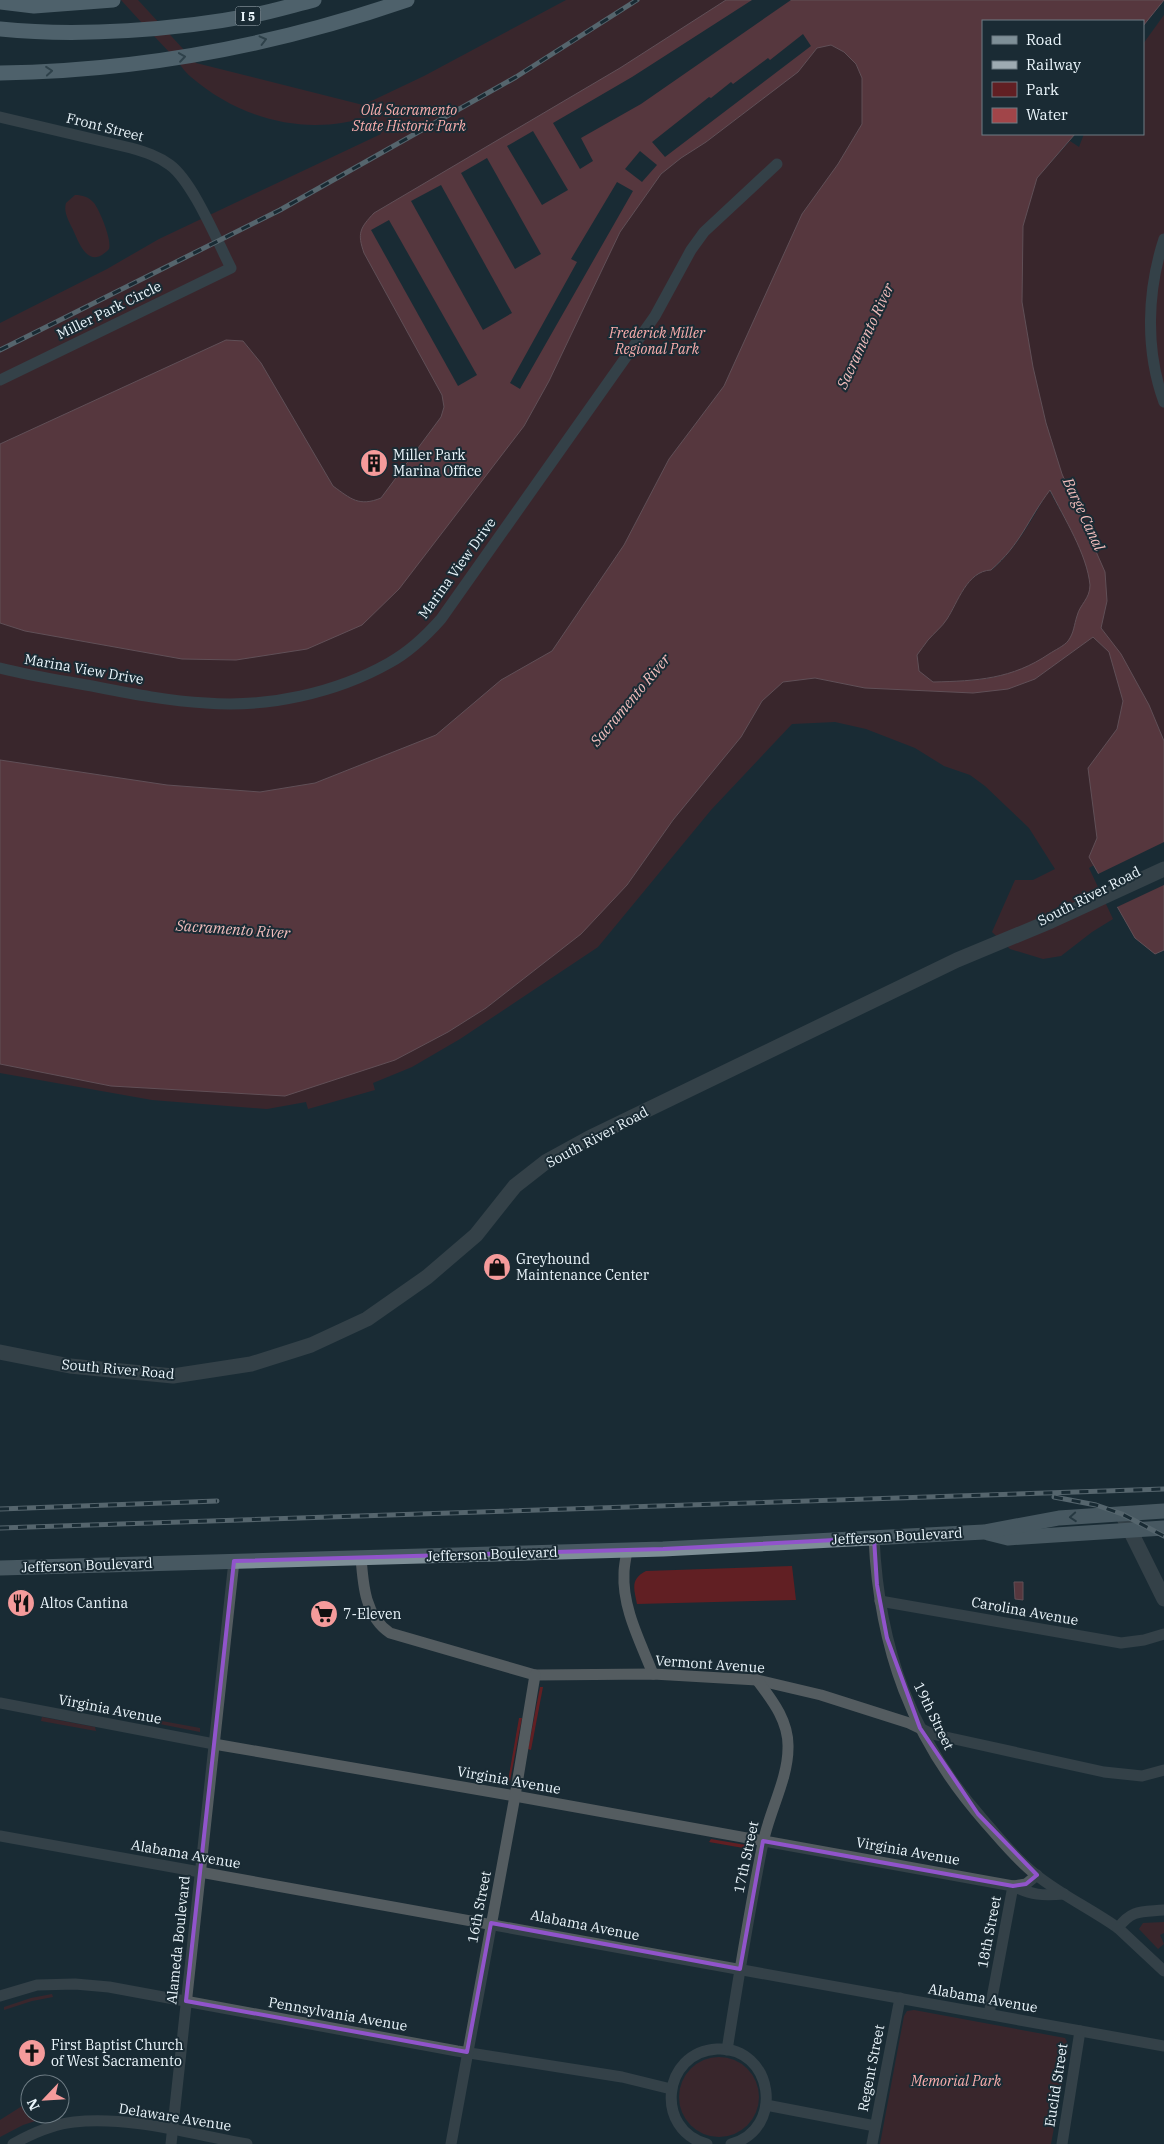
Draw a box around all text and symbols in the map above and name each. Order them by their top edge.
road number: I 5 [236,7,260,26]
legend [982,20,1144,135]
text: Road [1026,30,1062,49]
one-way arrow [259,35,268,46]
one-way arrow [178,52,186,63]
text: Railway [1026,55,1081,74]
one-way arrow [45,66,53,77]
text: Park [1026,80,1059,99]
park label: Old Sacramento State Historic Park [351,101,467,135]
text: Water [1026,105,1068,124]
street label: Front Street [65,109,146,145]
street label: Miller Park Circle [54,277,164,343]
water label: Sacramento River [832,280,898,393]
park label: Frederick Miller Regional Park [608,324,706,358]
place label: Miller Park Marina Office [393,446,482,480]
building icon: Miller Park Marina Office [359,448,389,478]
water label: Barge Canal [1058,474,1109,554]
street label: Marina View Drive [414,514,500,622]
street label: Marina View Drive [23,650,145,688]
water label: Sacramento River [585,650,674,751]
street label: South River Road [1034,862,1144,930]
water label: Sacramento River [174,915,291,943]
street label: South River Road [543,1102,652,1172]
place label: Greyhound Maintenance Center [516,1250,650,1284]
shop icon: Greyhound Maintenance Center [482,1252,512,1282]
street label: South River Road [61,1355,176,1383]
one-way arrow [1069,1512,1077,1523]
street label: Jefferson Boulevard [831,1524,963,1548]
street label: Jefferson Boulevard [426,1543,558,1565]
street label: Jefferson Boulevard [21,1554,153,1576]
restaurant icon: Altos Cantina [6,1588,36,1618]
street label: Carolina Avenue [970,1593,1080,1629]
place label: Altos Cantina [40,1594,128,1612]
supermarket icon: 7-Eleven [309,1599,339,1629]
place label: 7-Eleven [343,1605,401,1623]
street label: Vermont Avenue [655,1651,765,1677]
street label: 19th Street [910,1679,958,1753]
street label: Virginia Avenue [57,1690,163,1728]
street label: Virginia Avenue [456,1762,562,1798]
street label: 17th Street [730,1819,762,1895]
street label: Virginia Avenue [855,1833,961,1869]
street label: Alabama Avenue [130,1836,242,1872]
street label: 16th Street [463,1869,495,1945]
street label: Alameda Boulevard [162,1874,194,2005]
street label: 18th Street [973,1894,1005,1970]
street label: Alabama Avenue [529,1906,641,1944]
street label: Alabama Avenue [927,1980,1039,2016]
street label: Pennsylvania Avenue [267,1993,409,2035]
street label: Regent Street [854,2023,888,2113]
place label: First Baptist Church of West Sacramento [51,2036,184,2070]
church icon: First Baptist Church of West Sacramento [17,2038,47,2068]
street label: Euclid Street [1040,2042,1072,2128]
park label: Memorial Park [910,2072,1002,2090]
north arrow [20,2074,70,2124]
text: N [23,2096,44,2113]
street label: Delaware Avenue [117,2099,233,2135]

